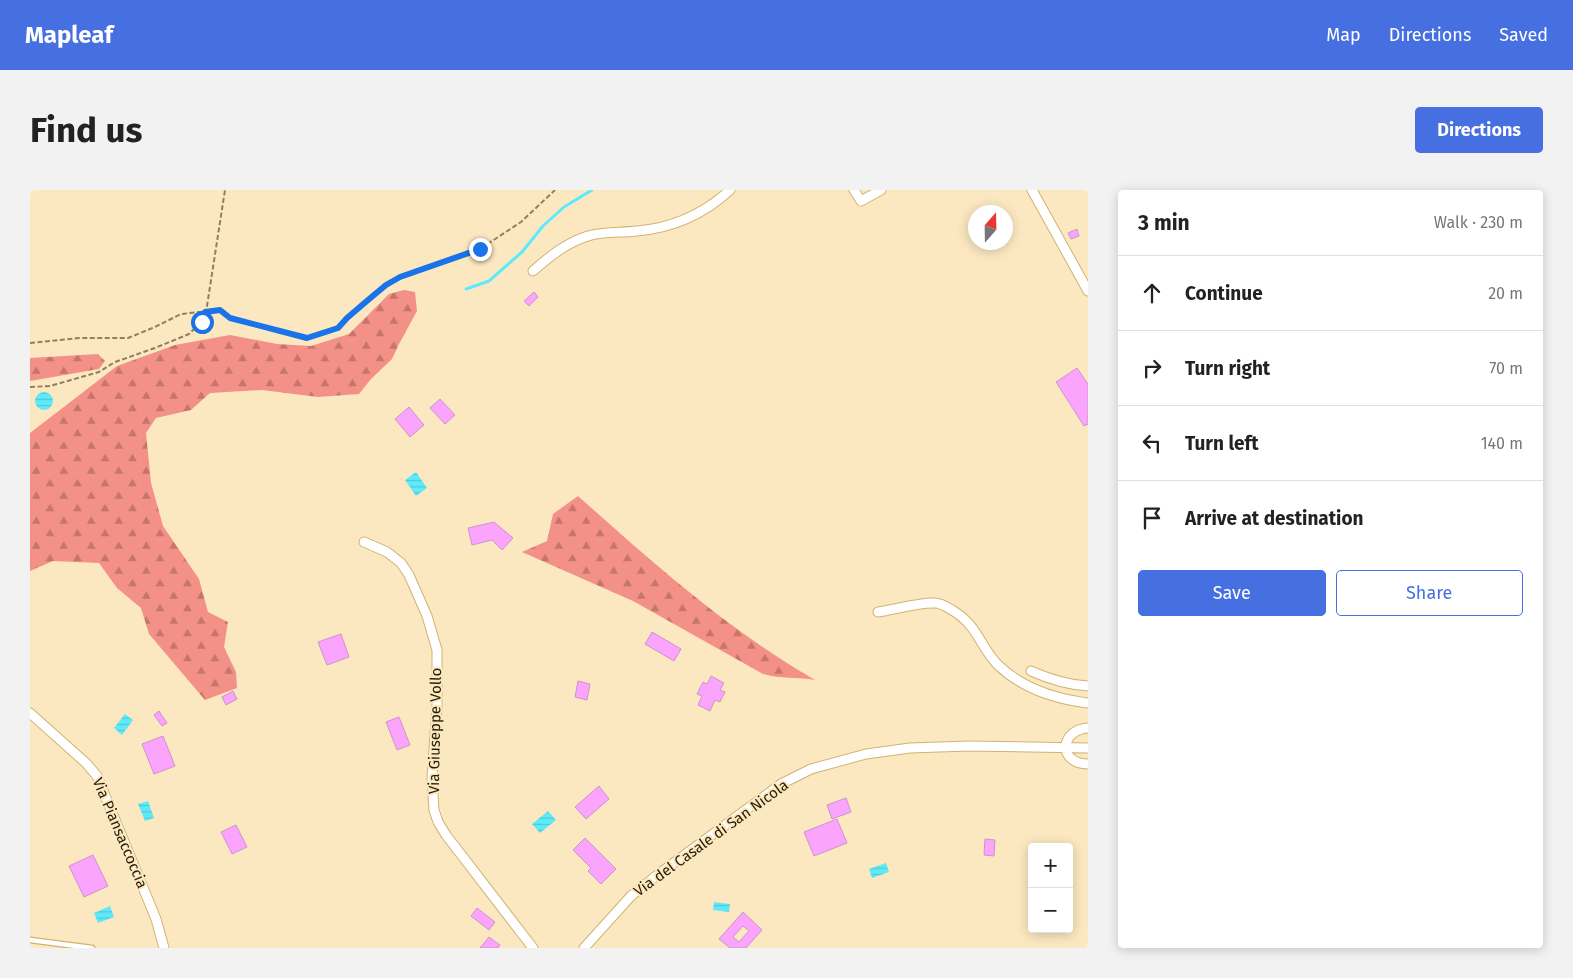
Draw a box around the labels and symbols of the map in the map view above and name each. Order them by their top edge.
north arrow [968,205,1013,250]
route end [469,238,492,261]
route start [191,311,214,334]
street label: Via Giuseppe Vollo [425,668,445,794]
street label: Via Piansaccoccia [89,775,151,891]
street label: Via del Casale di San Nicola [630,776,792,900]

